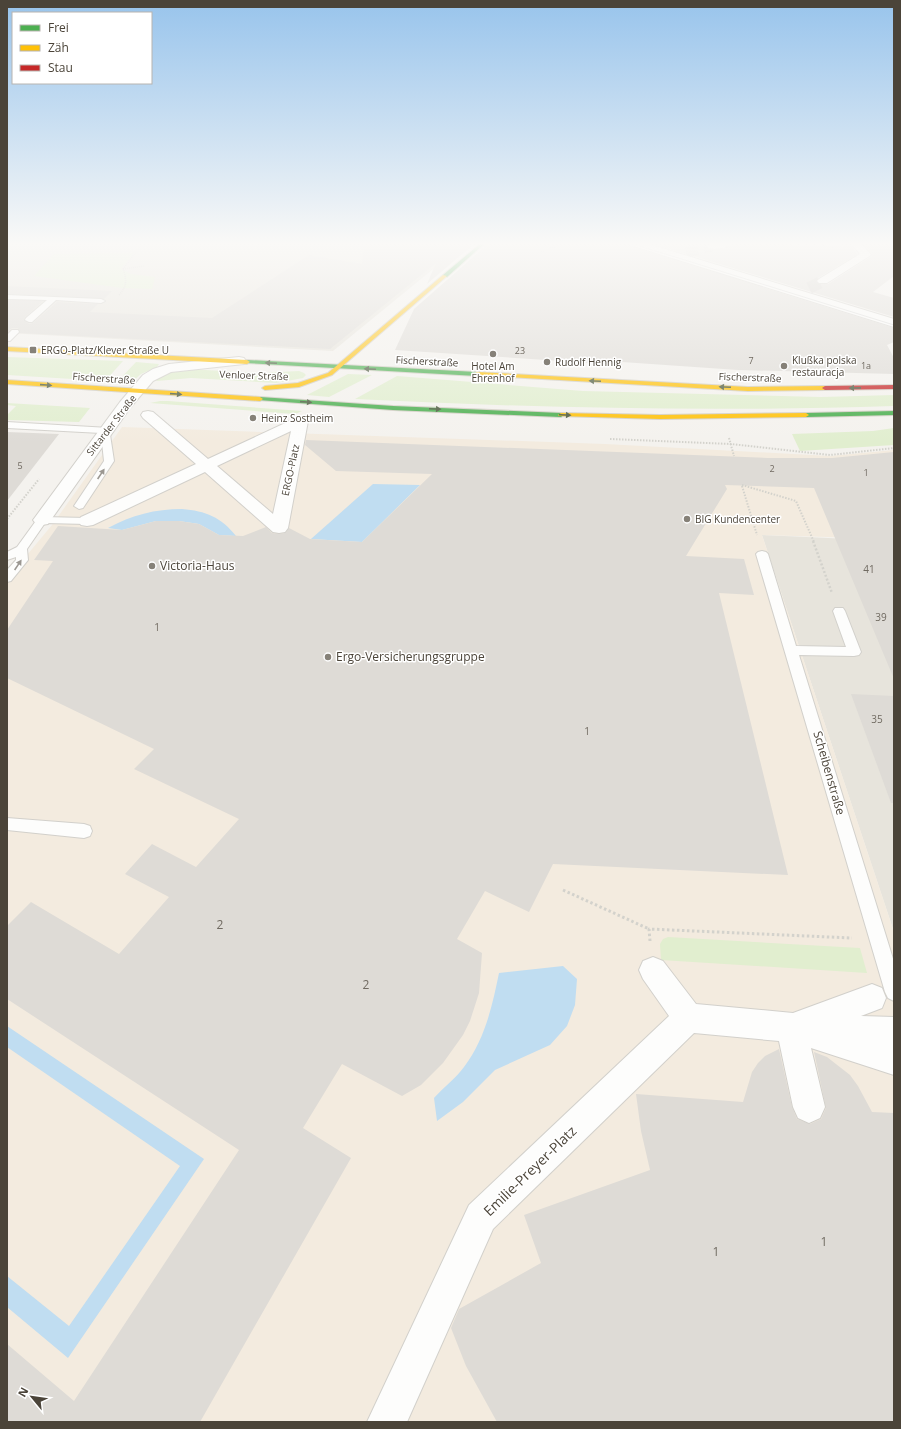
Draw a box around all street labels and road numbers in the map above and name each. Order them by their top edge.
street label: Fischerstraße [395,352,459,370]
street label: Venloer Straße [219,367,289,383]
street label: Fischerstraße [72,369,136,387]
street label: Fischerstraße [718,369,782,385]
street label: Sittarder Straße [83,391,139,458]
street label: ERGO-Platz [278,443,302,497]
street label: Scheibenstraße [809,729,850,817]
street label: Emilie-Preyer-Platz [479,1121,580,1220]

